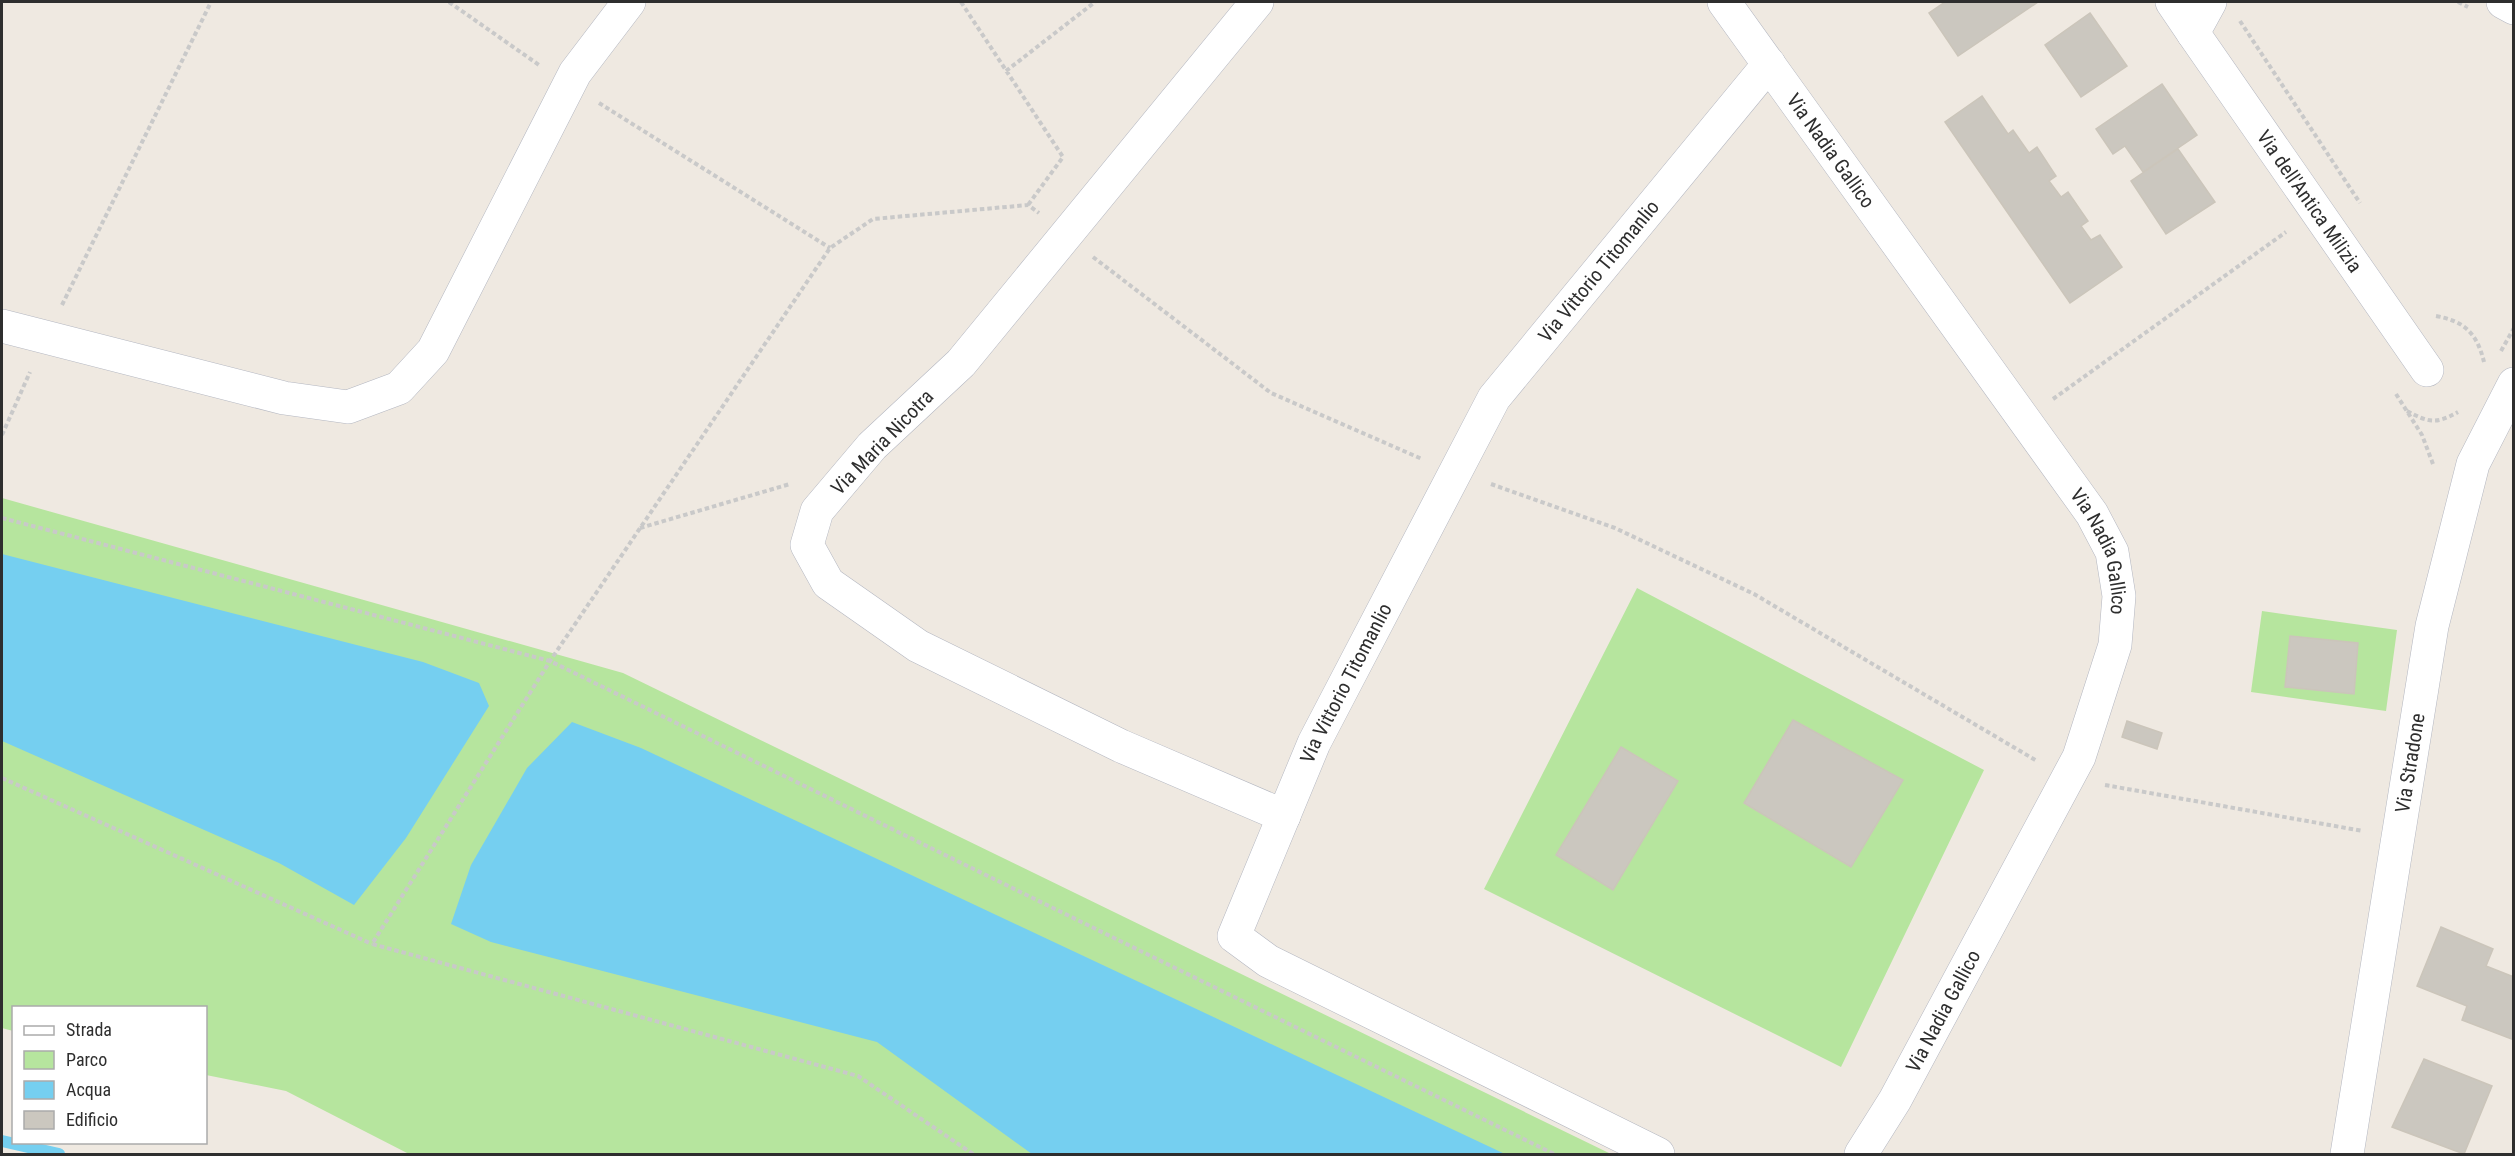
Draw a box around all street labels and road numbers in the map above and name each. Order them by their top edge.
street label: Via Nadia Gallico [1782,89,1880,212]
street label: Via dell'Antica Milizia [2252,125,2367,277]
street label: Via Vittorio Titomanlio [1533,195,1664,347]
street label: Via Maria Nicotra [826,384,938,500]
street label: Via Nadia Gallico [2065,483,2131,615]
street label: Via Vittorio Titomanlio [1295,599,1397,767]
street label: Via Stradone [2390,711,2430,815]
street label: Via Nadia Gallico [1901,946,1985,1076]

